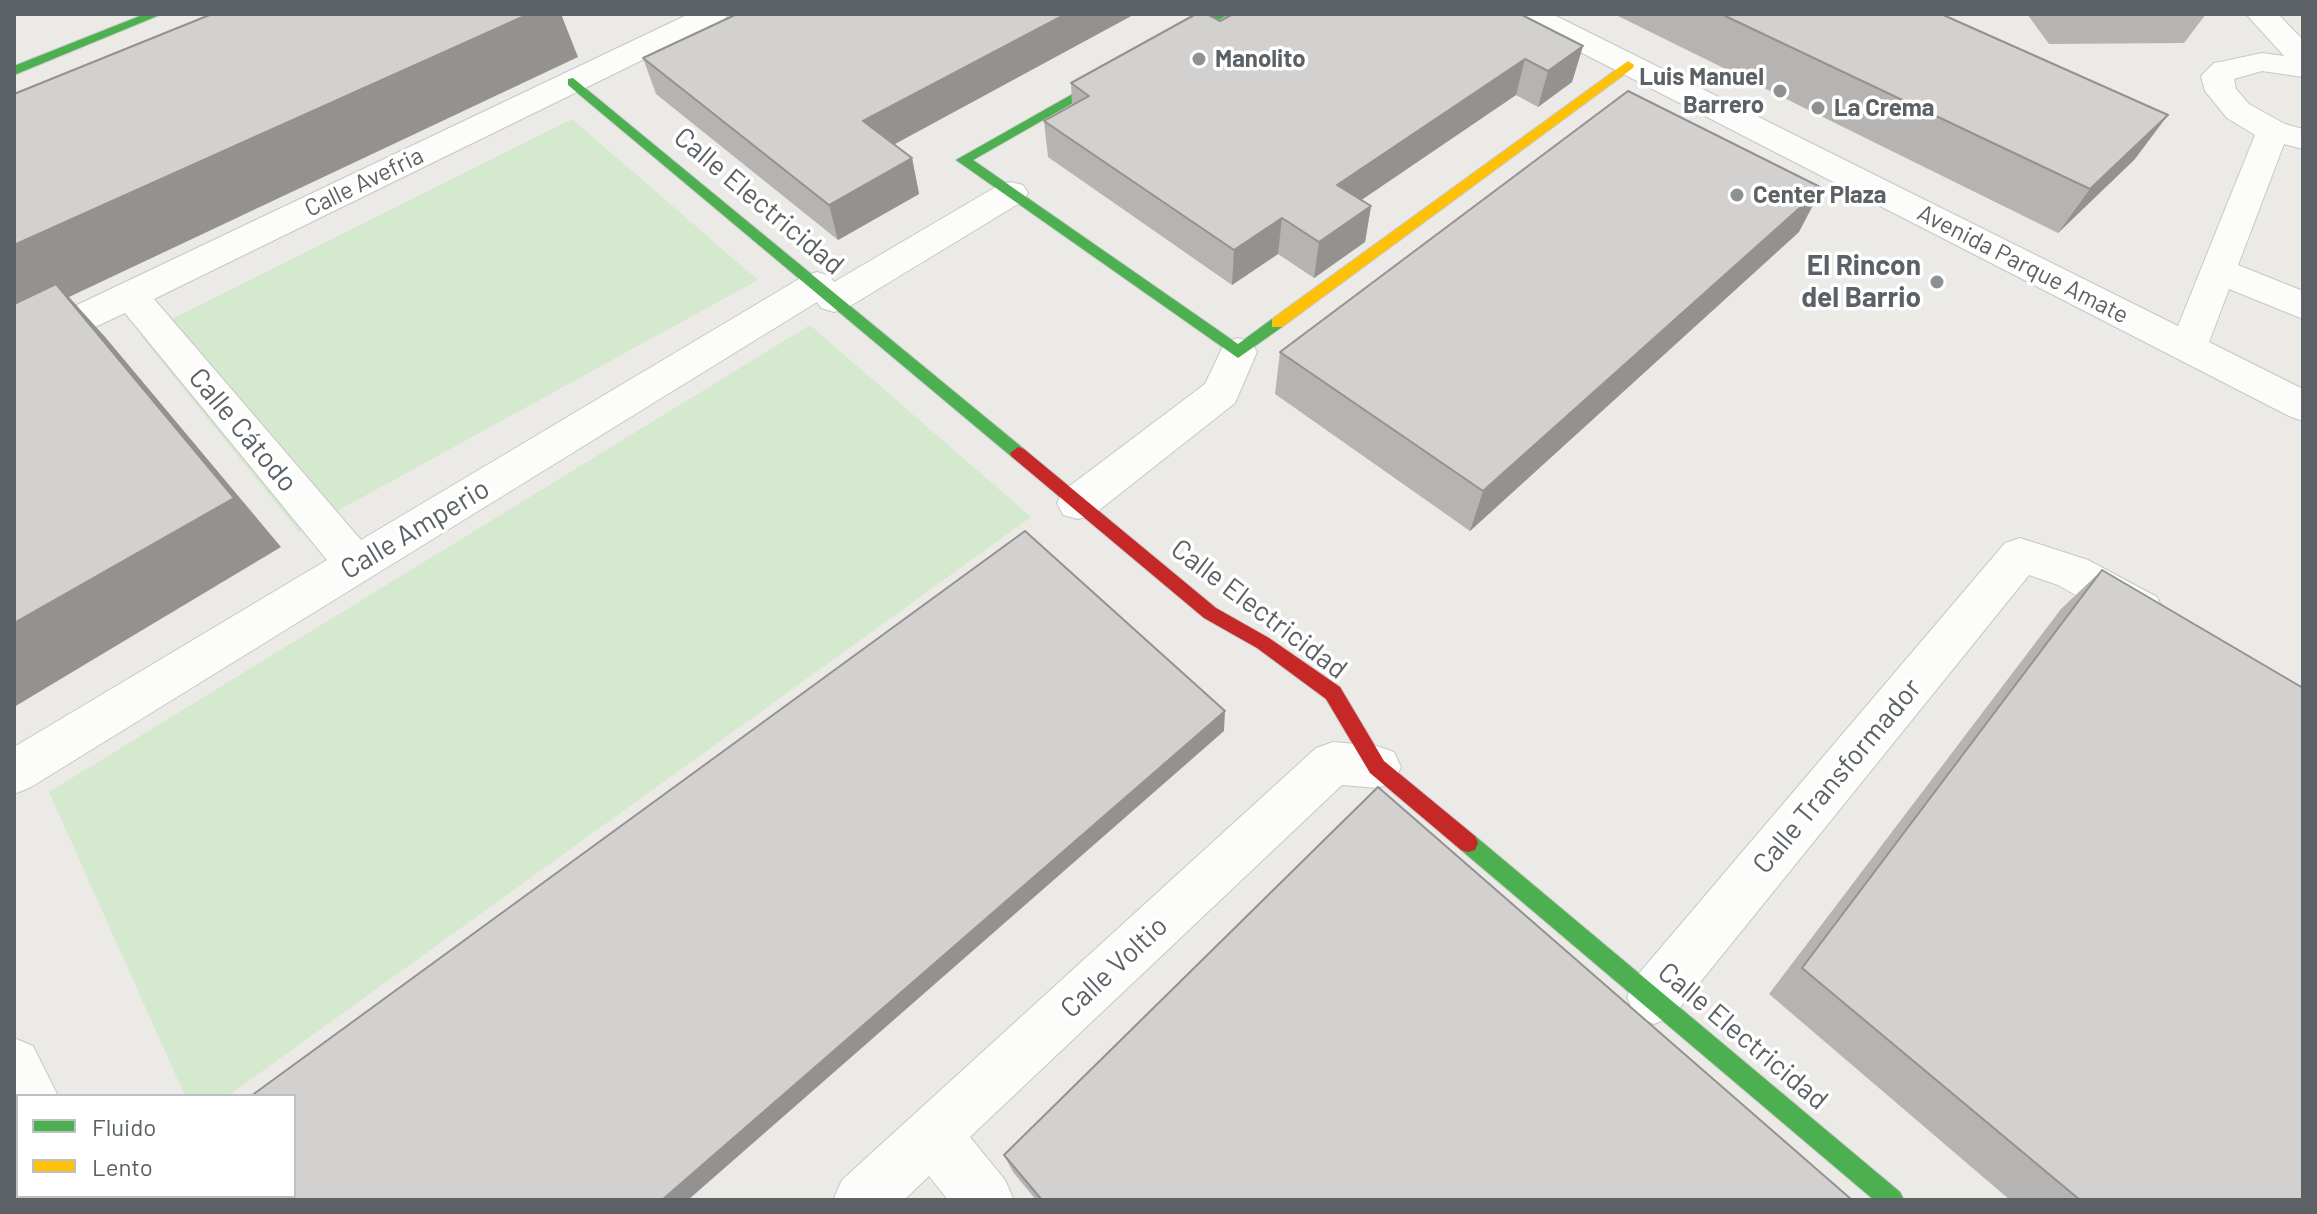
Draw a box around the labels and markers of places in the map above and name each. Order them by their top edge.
place label: Manolito [1215,45,1306,73]
marker: Manolito [1190,50,1208,68]
place label: Luis Manuel Barrero [1639,63,1764,119]
marker: Luis Manuel Barrero [1771,82,1789,100]
place label: La Crema [1834,94,1934,122]
marker: La Crema [1809,99,1827,117]
place label: Center Plaza [1753,181,1886,209]
marker: Center Plaza [1728,186,1746,204]
place label: El Rincon del Barrio [1801,249,1921,315]
marker: El Rincon del Barrio [1928,273,1946,291]

